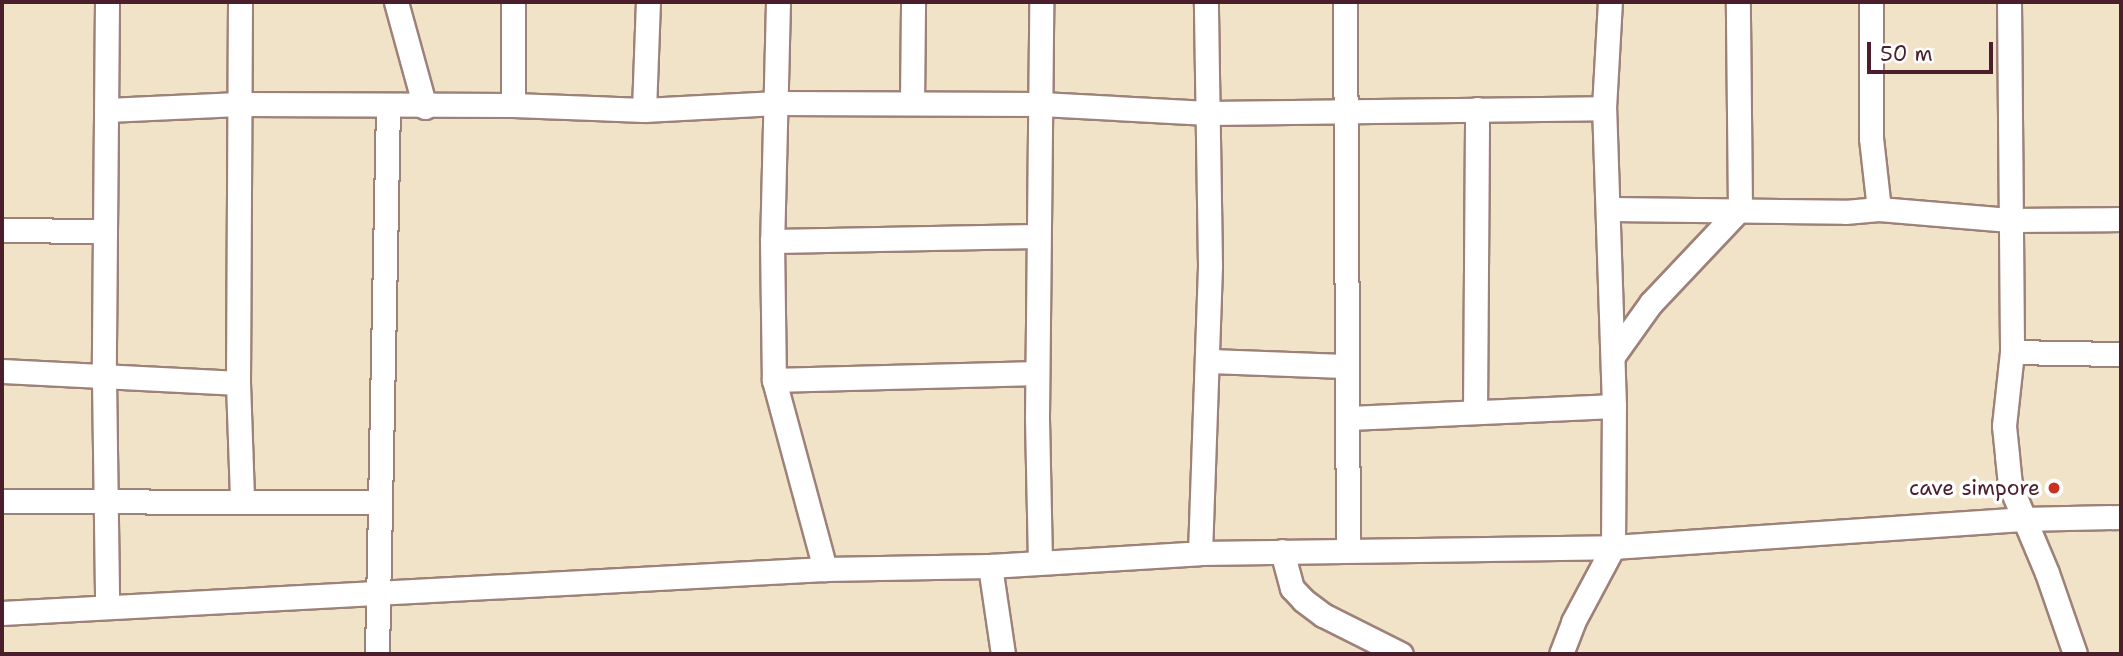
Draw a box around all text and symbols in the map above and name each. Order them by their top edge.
scale bar [1871,28,1997,72]
text: 50 m [1880,40,1933,68]
place label: cave simpore [1909,475,2040,501]
marker: cave simpore [2046,480,2062,496]

